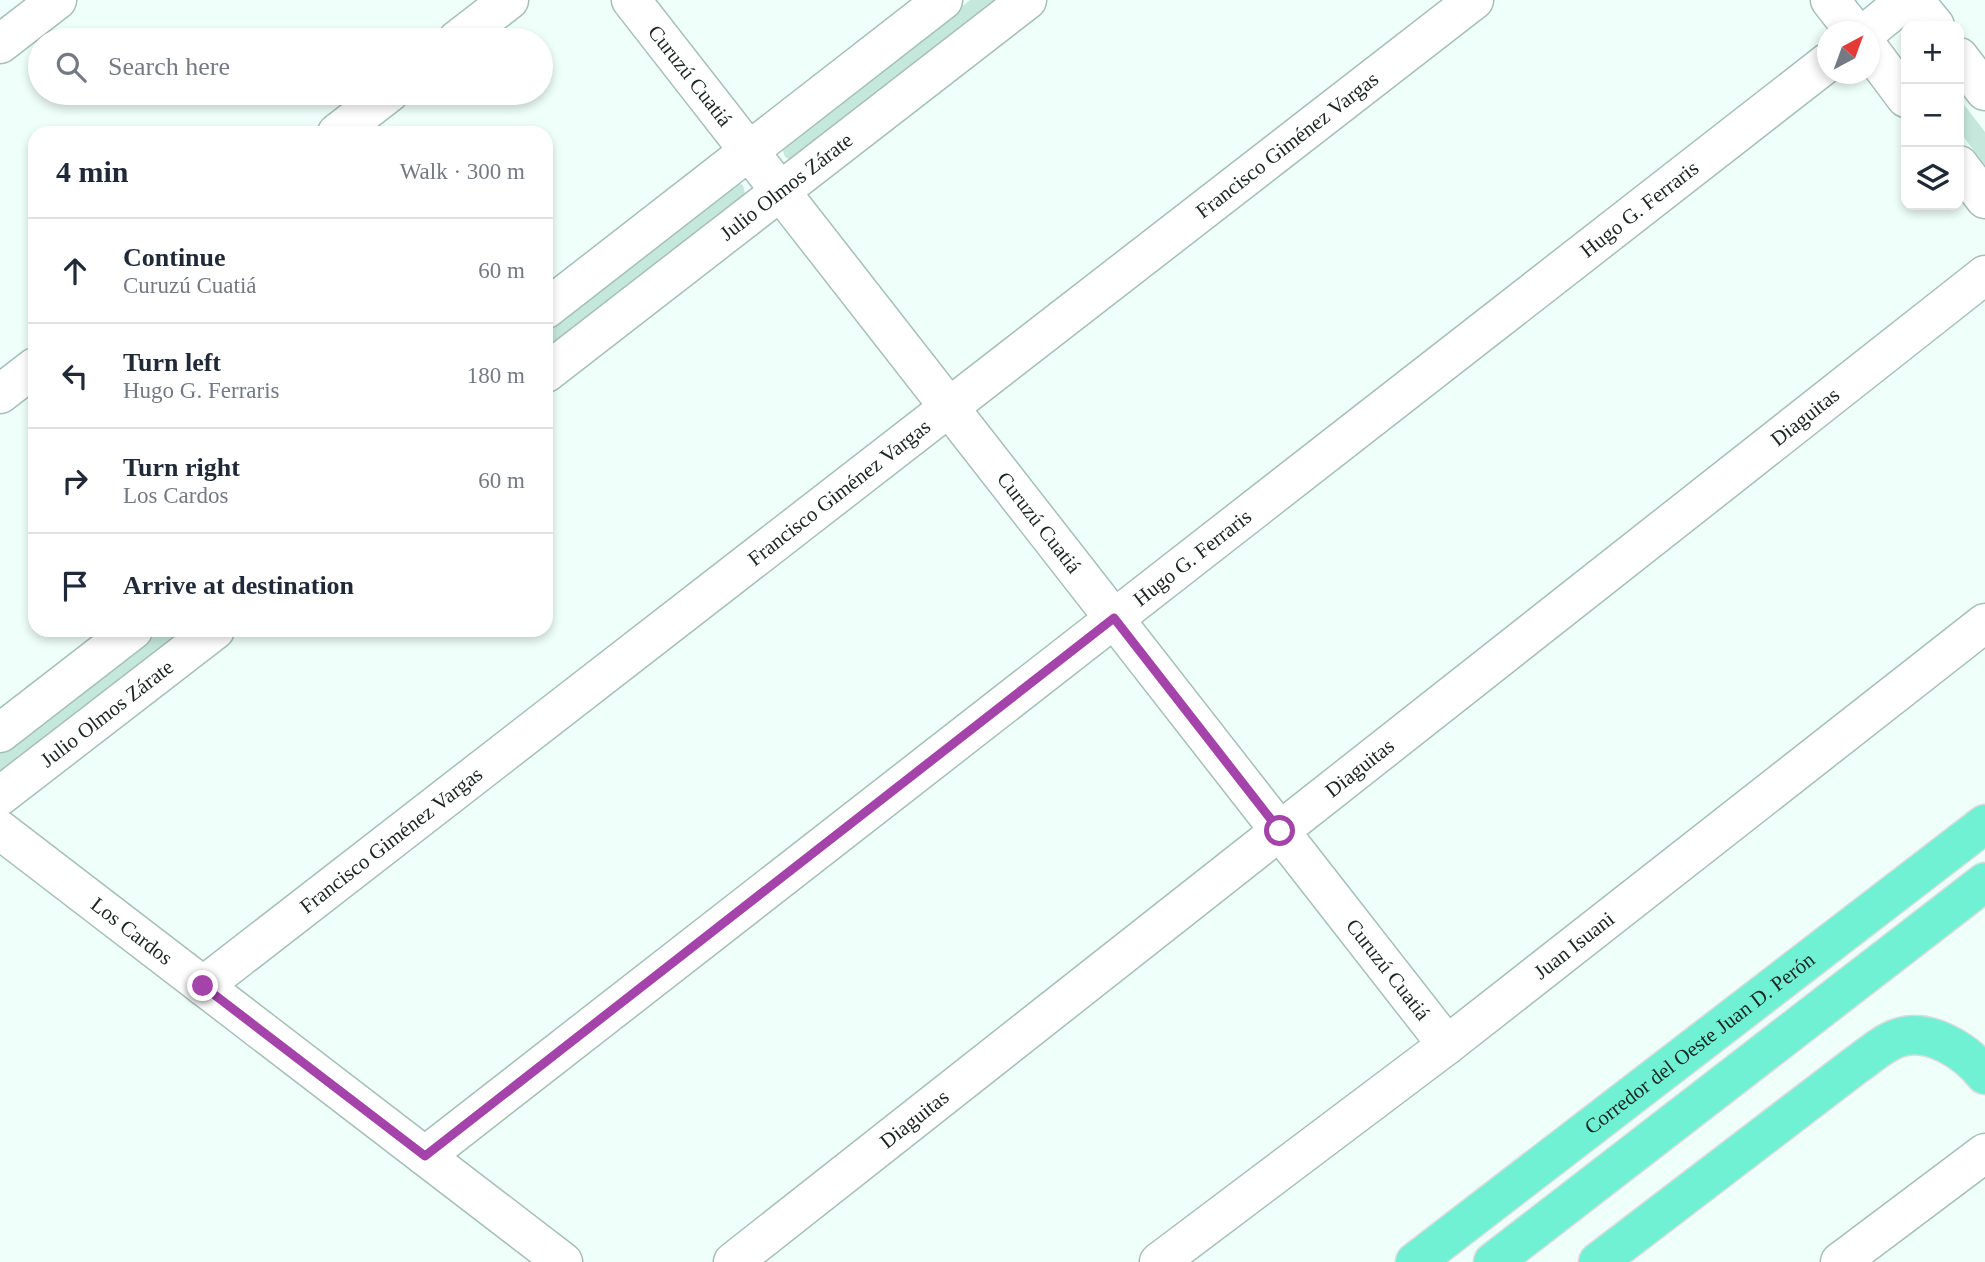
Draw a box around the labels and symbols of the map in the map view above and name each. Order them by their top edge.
street label: Curuzú Cuatiá [643,20,737,132]
north arrow [1817,21,1880,84]
street label: Francisco Giménez Vargas [1191,67,1383,223]
street label: Julio Olmos Zárate [715,128,857,246]
street label: Hugo G. Ferraris [1576,156,1703,262]
street label: Diaguitas [1766,383,1844,451]
street label: Francisco Giménez Vargas [743,414,935,571]
street label: Curuzú Cuatiá [992,467,1086,579]
street label: Hugo G. Ferraris [1129,504,1256,611]
street label: Julio Olmos Zárate [36,655,178,772]
street label: Diaguitas [1321,734,1399,802]
street label: Francisco Giménez Vargas [295,762,487,918]
route start [1264,815,1295,846]
street label: Los Cardos [86,892,177,970]
street label: Juan Isuani [1529,906,1619,984]
street label: Curuzú Cuatiá [1341,914,1435,1025]
street label: Corredor del Oeste Juan D. Perón [1580,947,1820,1139]
route end [187,970,218,1001]
street label: Diaguitas [875,1085,953,1153]

